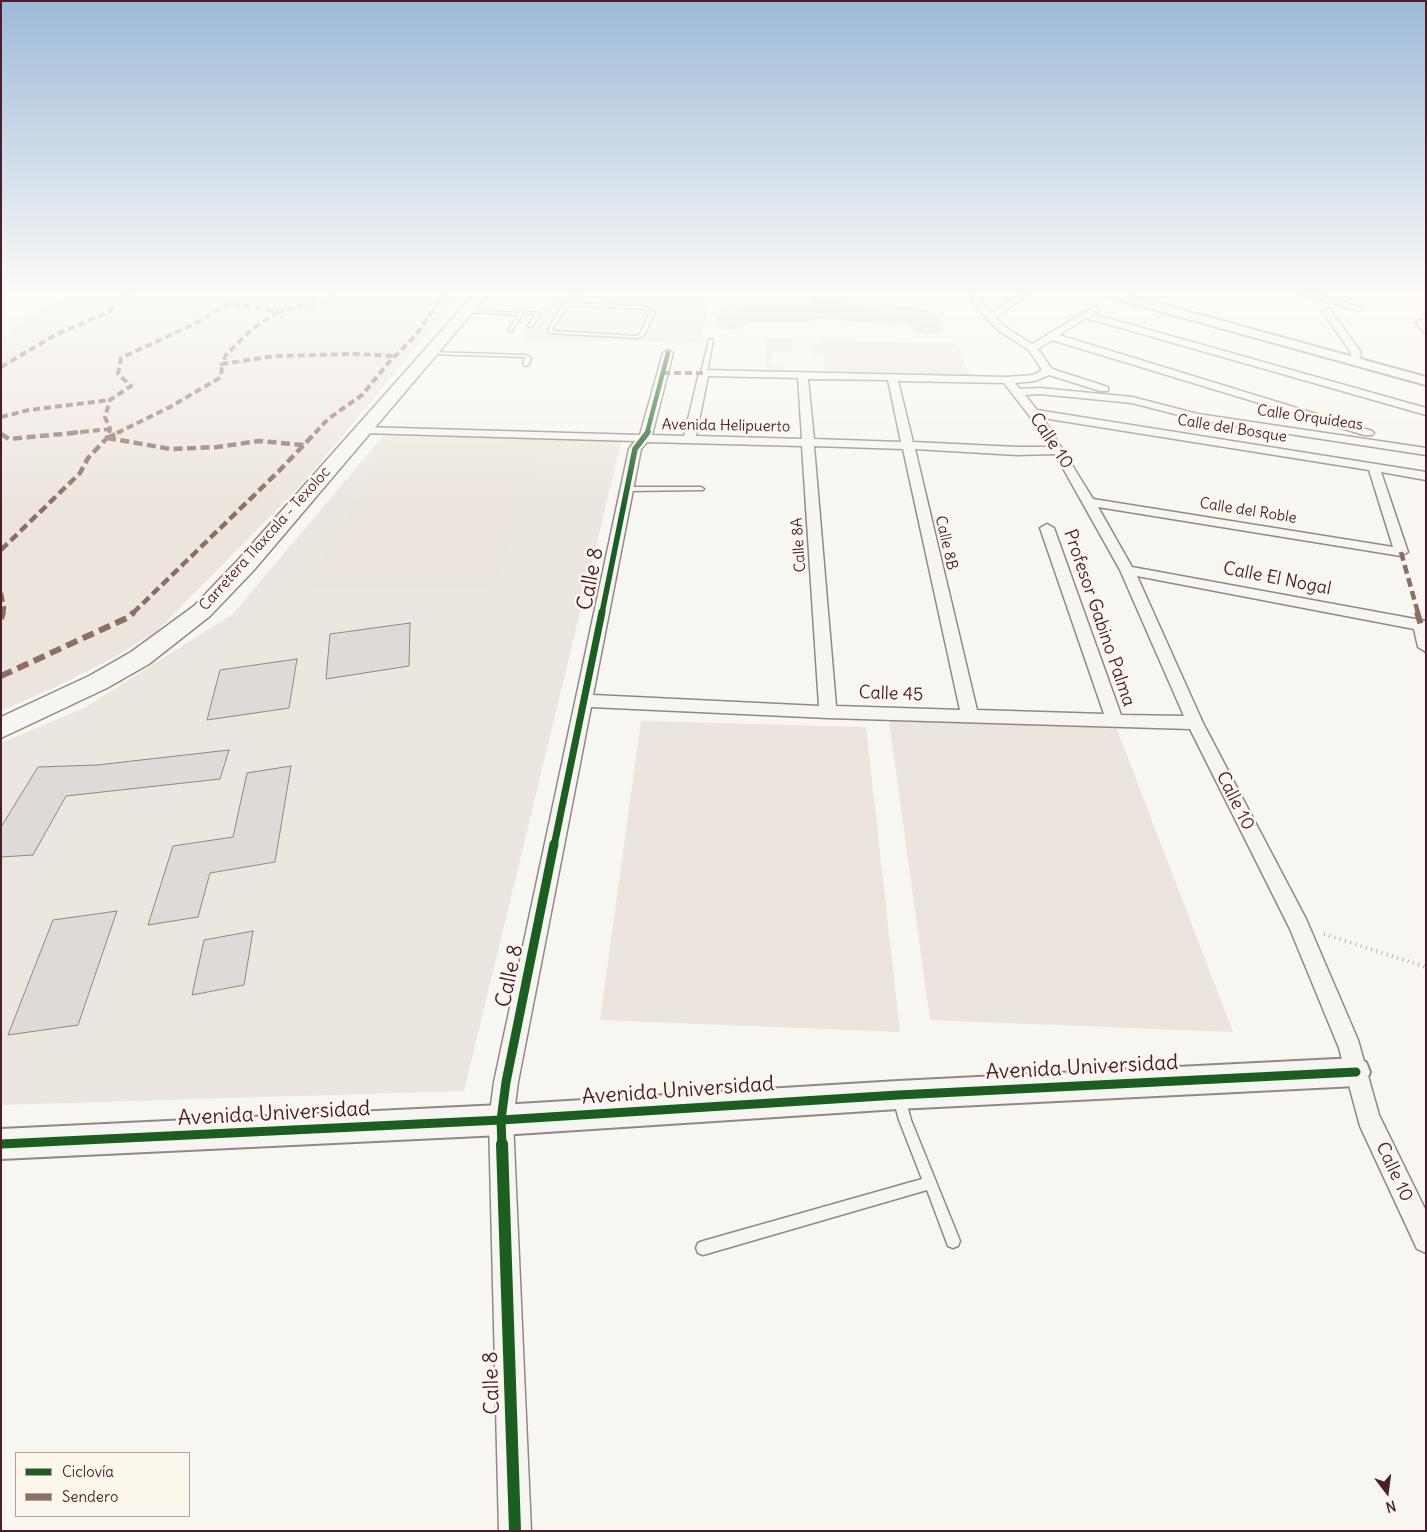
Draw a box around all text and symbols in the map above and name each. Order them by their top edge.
street label: Calle Orquídeas [1256,402,1364,434]
street label: Calle 10 [1024,409,1078,473]
street label: Calle del Bosque [1176,411,1288,447]
street label: Avenida Helipuerto [662,416,790,436]
street label: Carretera Tlaxcala - Texoloc [196,463,334,615]
street label: Calle del Roble [1198,494,1298,528]
street label: Calle 8B [931,514,961,572]
street label: Calle 8A [788,517,810,573]
street label: Profesor Gabino Palma [1059,527,1139,709]
street label: Calle 8 [573,545,609,613]
street label: Calle El Nogal [1221,558,1333,600]
street label: Calle 45 [858,682,924,706]
street label: Calle 10 [1211,768,1259,834]
street label: Calle 8 [491,942,529,1010]
street label: Avenida Universidad [985,1050,1179,1086]
street label: Avenida Universidad [581,1072,775,1110]
street label: Avenida Universidad [177,1096,371,1132]
street label: Calle 10 [1371,1139,1417,1205]
street label: Calle 8 [478,1351,506,1415]
legend [15,1452,190,1517]
text: Ciclovía [62,1462,114,1481]
north arrow [1362,1467,1412,1517]
text: Sendero [62,1487,118,1506]
text: N [1384,1497,1398,1516]

